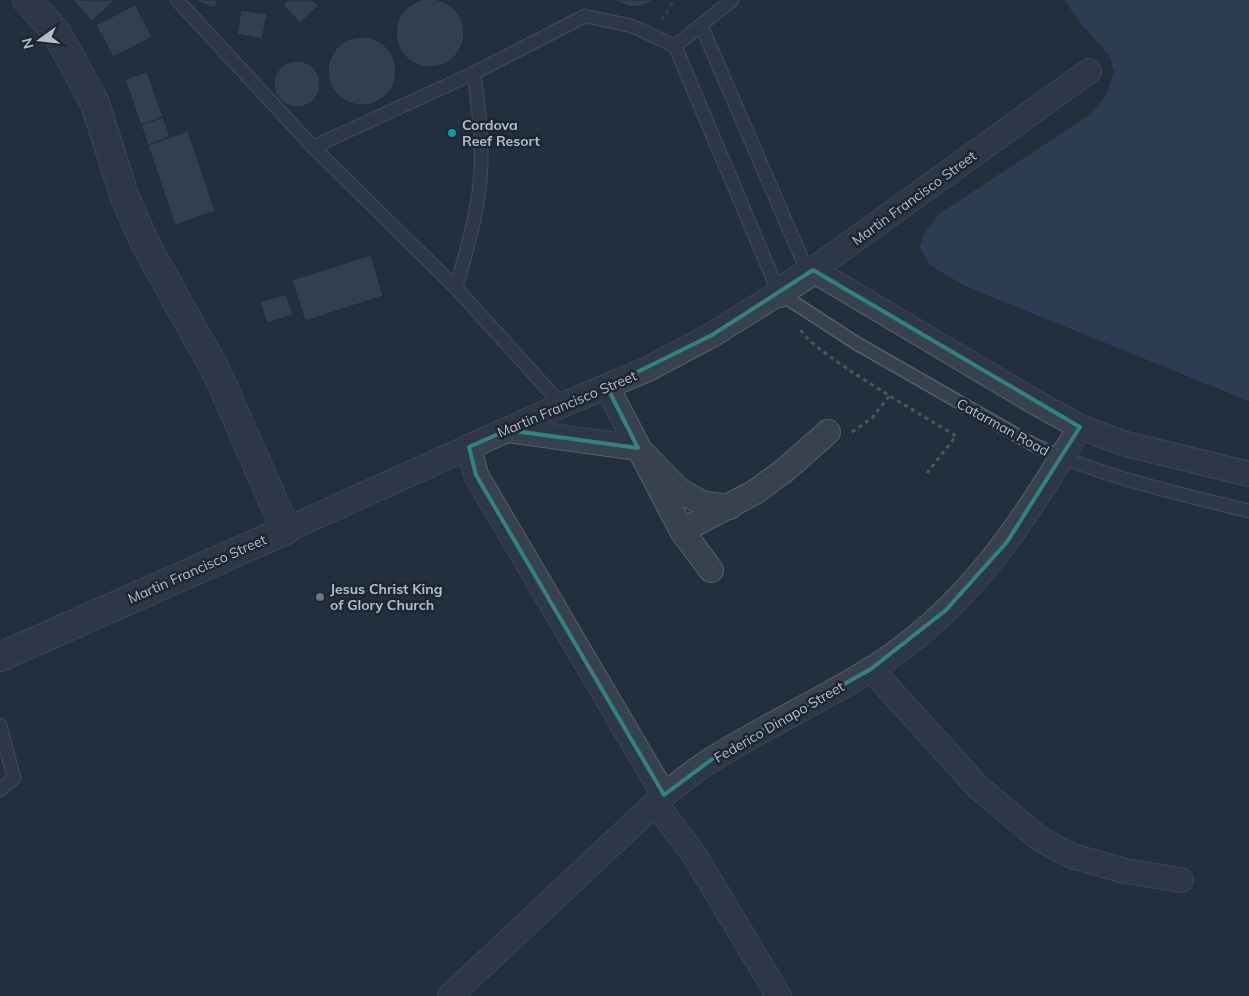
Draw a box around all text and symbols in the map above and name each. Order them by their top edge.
north arrow [15,15,65,65]
text: N [17,36,38,51]
place label: Cordova Reef Resort [462,116,540,150]
marker: Cordova Reef Resort [446,127,458,139]
street label: Martin Francisco Street [848,147,980,249]
street label: Martin Francisco Street [495,366,639,442]
street label: Catarman Road [954,394,1052,460]
street label: Martin Francisco Street [125,530,269,608]
place label: Jesus Christ King of Glory Church [330,580,442,614]
marker: Jesus Christ King of Glory Church [314,591,326,603]
street label: Federico Dinapo Street [711,677,847,767]

